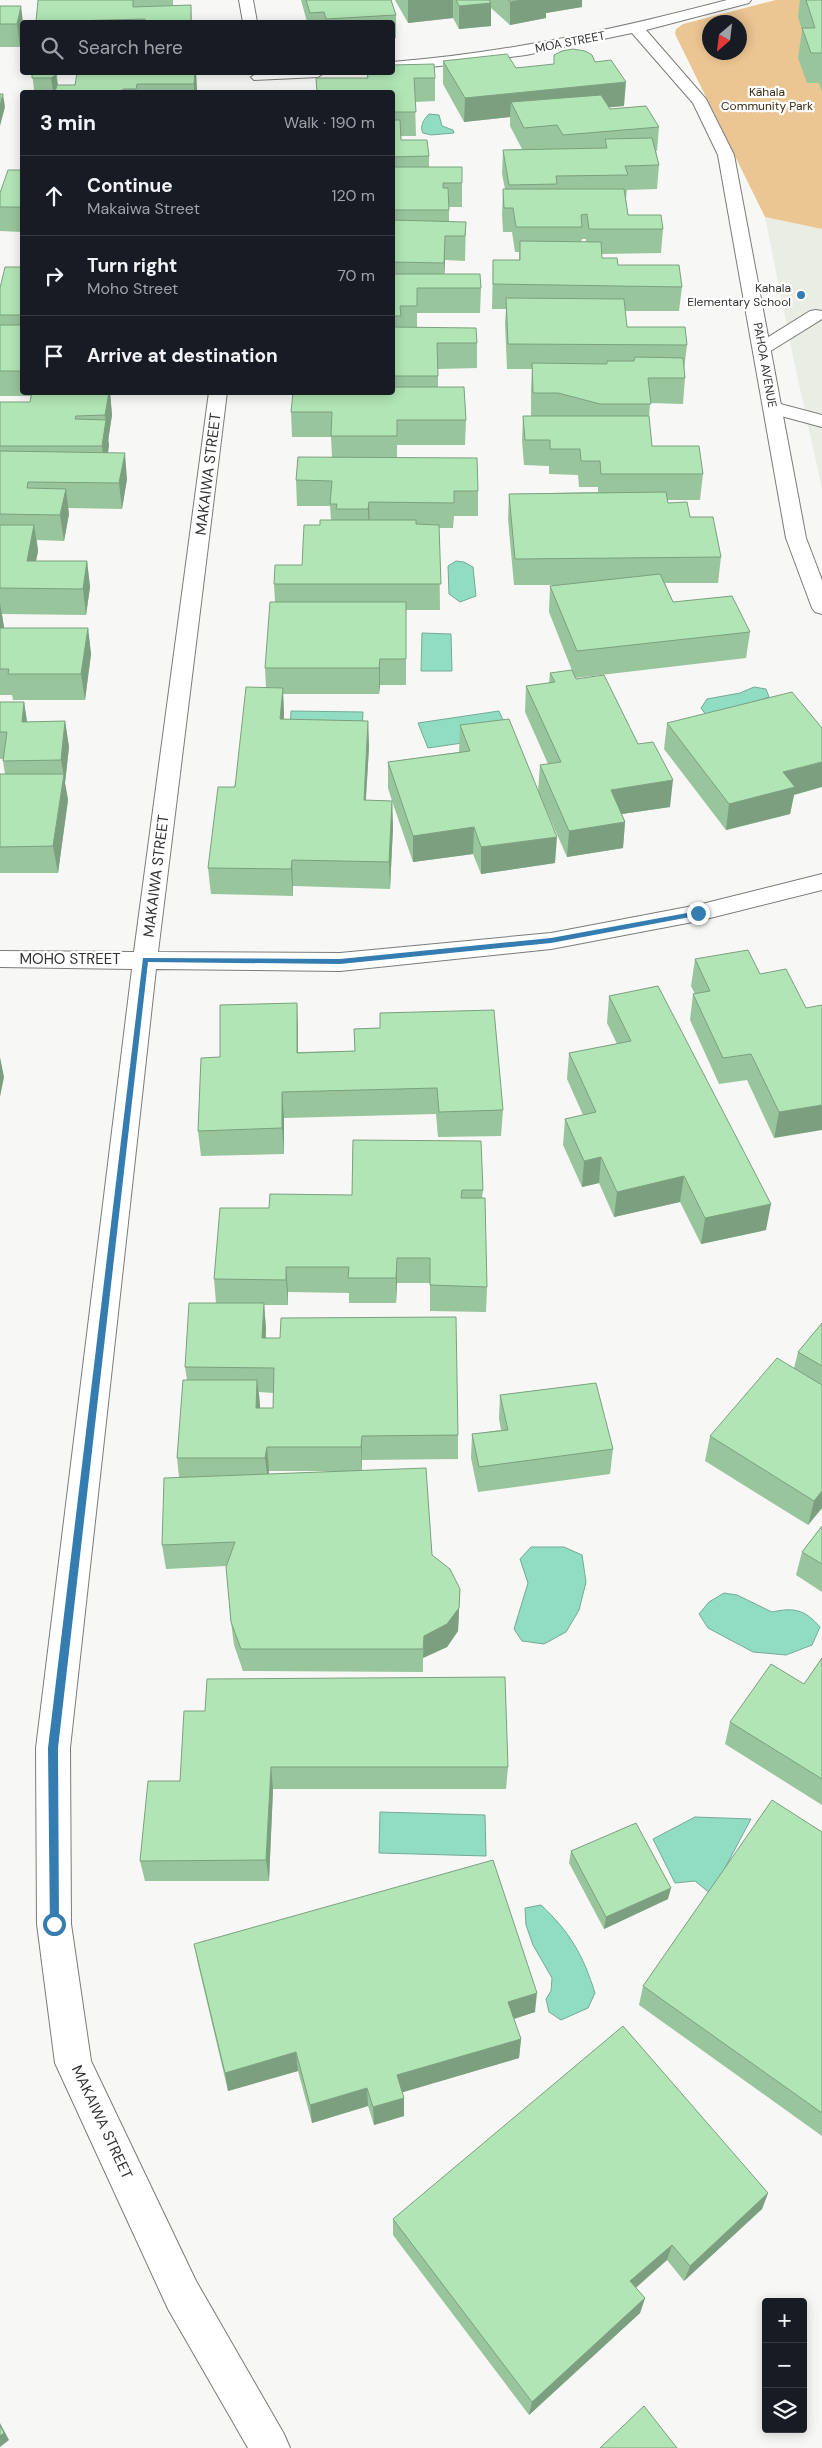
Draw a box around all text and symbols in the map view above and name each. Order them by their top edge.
north arrow [702,15,747,60]
search box [20,20,395,75]
street label: MOA STREET [534,27,607,57]
icon: search [38,34,66,62]
text: Search here [78,35,183,60]
park label: Kāhala Community Park [721,84,813,114]
text: 3 min [40,109,96,137]
text: Walk · 190 m [284,112,375,133]
text: Continue [87,173,173,198]
icon: ahead [40,182,68,210]
text: 120 m [331,185,375,206]
text: Makaiwa Street [87,198,200,219]
text: Turn right [87,253,177,278]
icon: right [40,262,68,290]
text: 70 m [337,265,375,286]
text: Moho Street [87,278,178,299]
place label: Kahala Elementary School [687,280,791,310]
marker: Kahala Elementary School [795,289,807,301]
street label: PAHOA AVENUE [750,321,780,409]
icon: arrive [40,342,68,370]
text: Arrive at destination [87,343,278,368]
street label: MAKAIWA STREET [191,412,225,536]
street label: MAKAIWA STREET [139,814,173,938]
route end [687,902,710,925]
street label: MOHO STREET [19,949,121,969]
route start [43,1913,66,1936]
street label: MAKAIWA STREET [67,2062,137,2182]
map controls [762,2298,807,2433]
button: + [762,2298,807,2343]
button: − [762,2343,807,2388]
button: layers [762,2388,807,2433]

